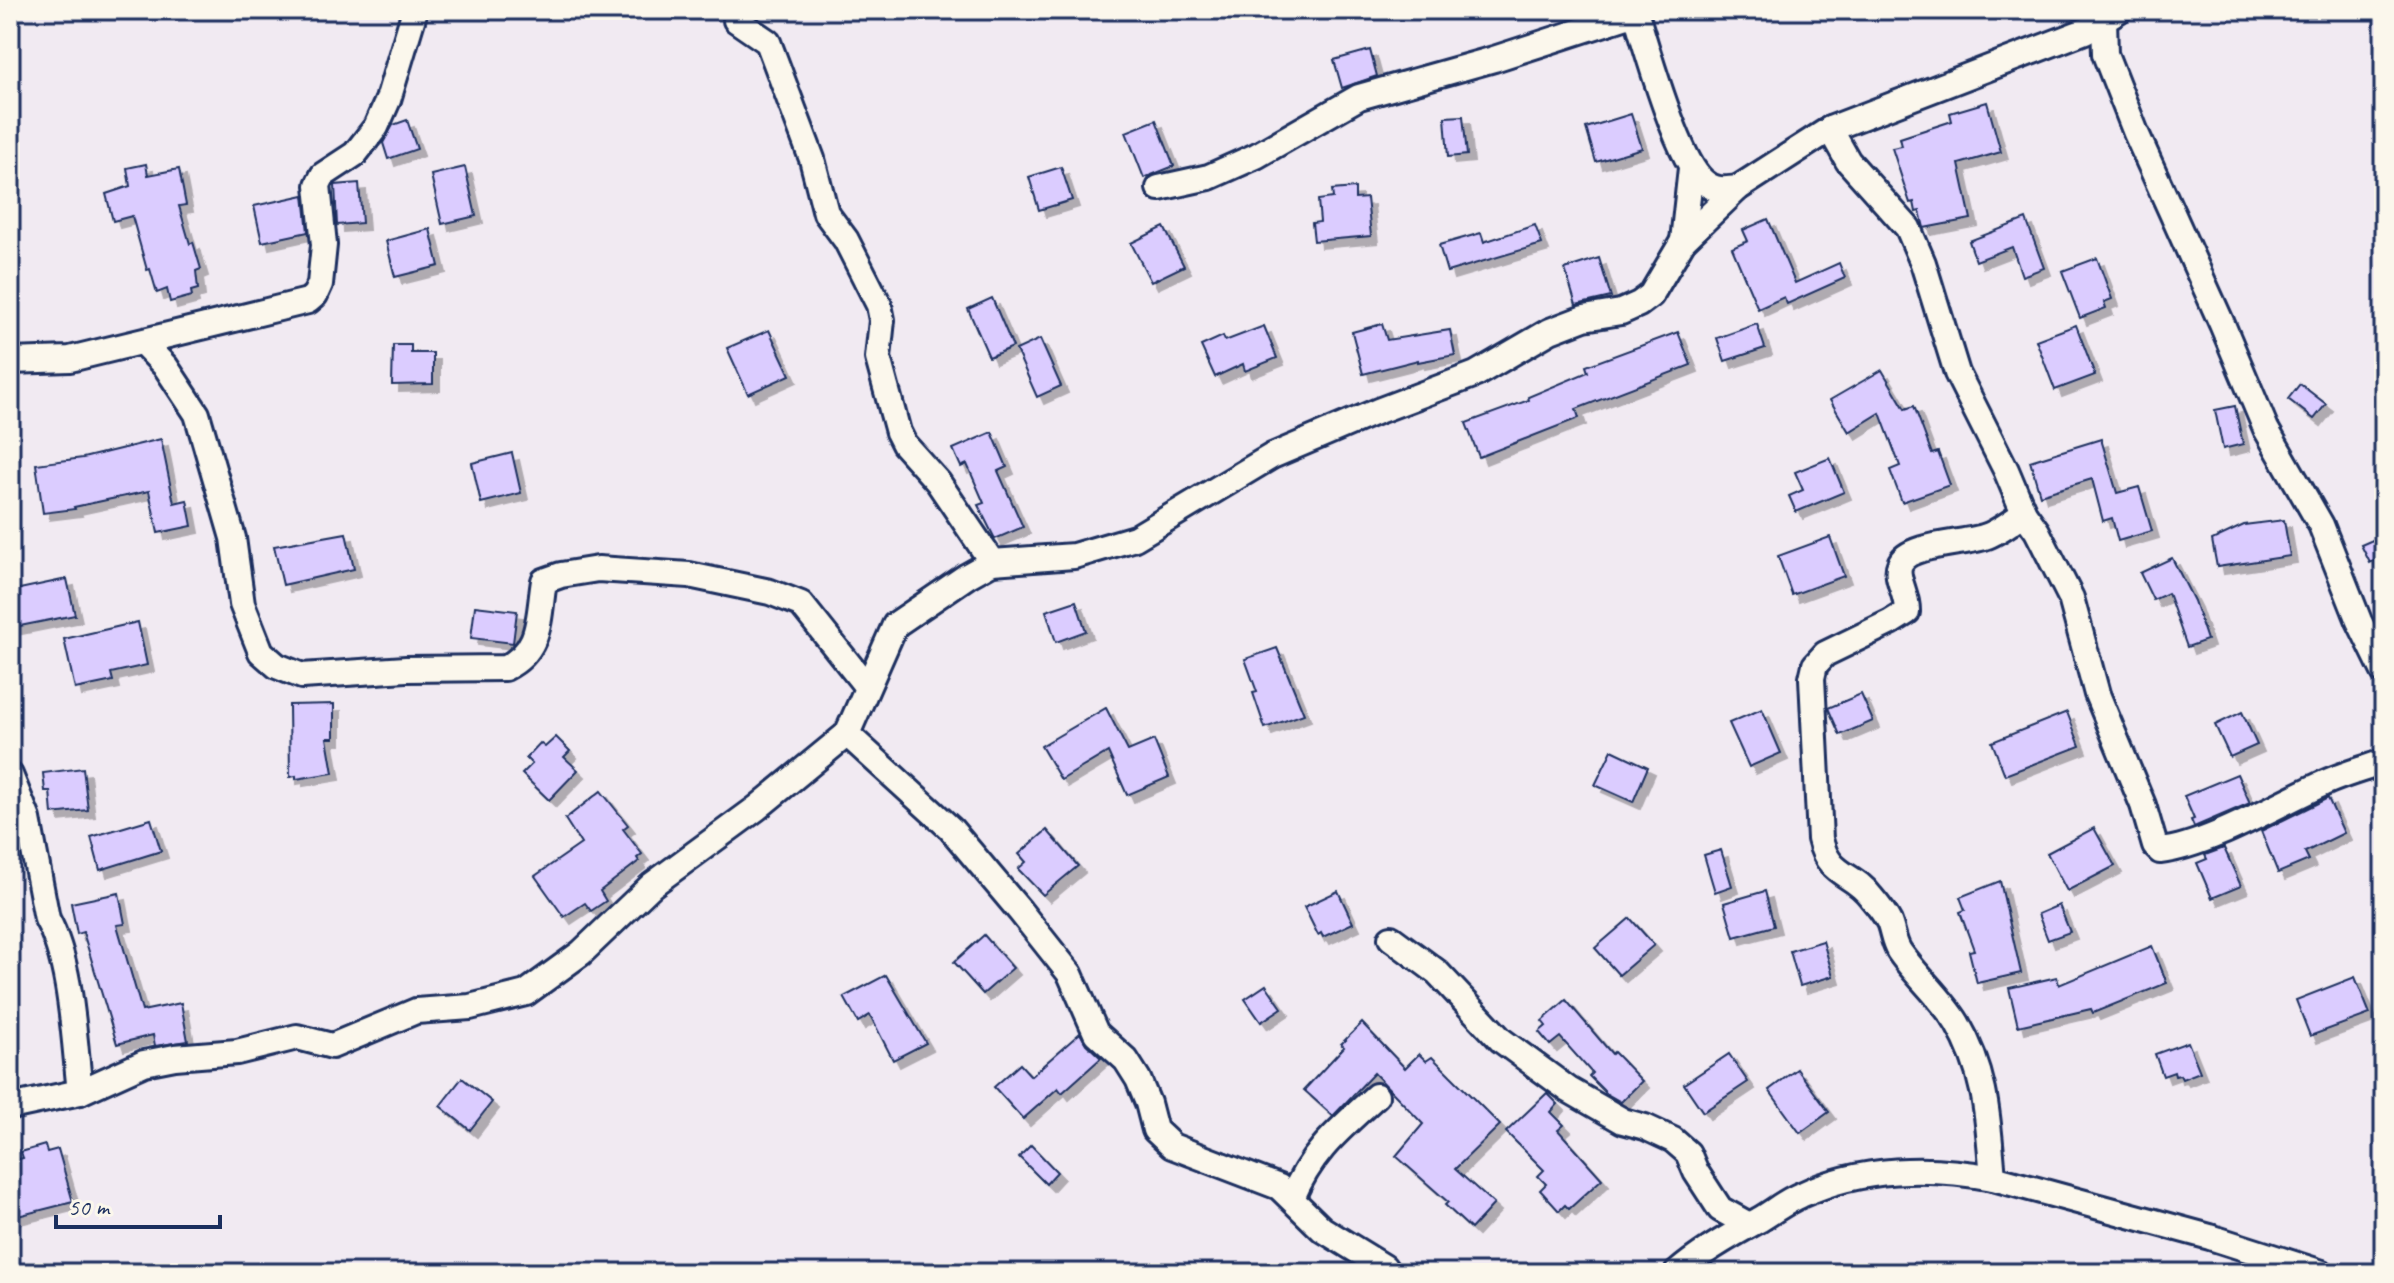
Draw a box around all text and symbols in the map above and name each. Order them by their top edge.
scale bar [56,1179,220,1229]
text: 50 m [68,1192,111,1222]

